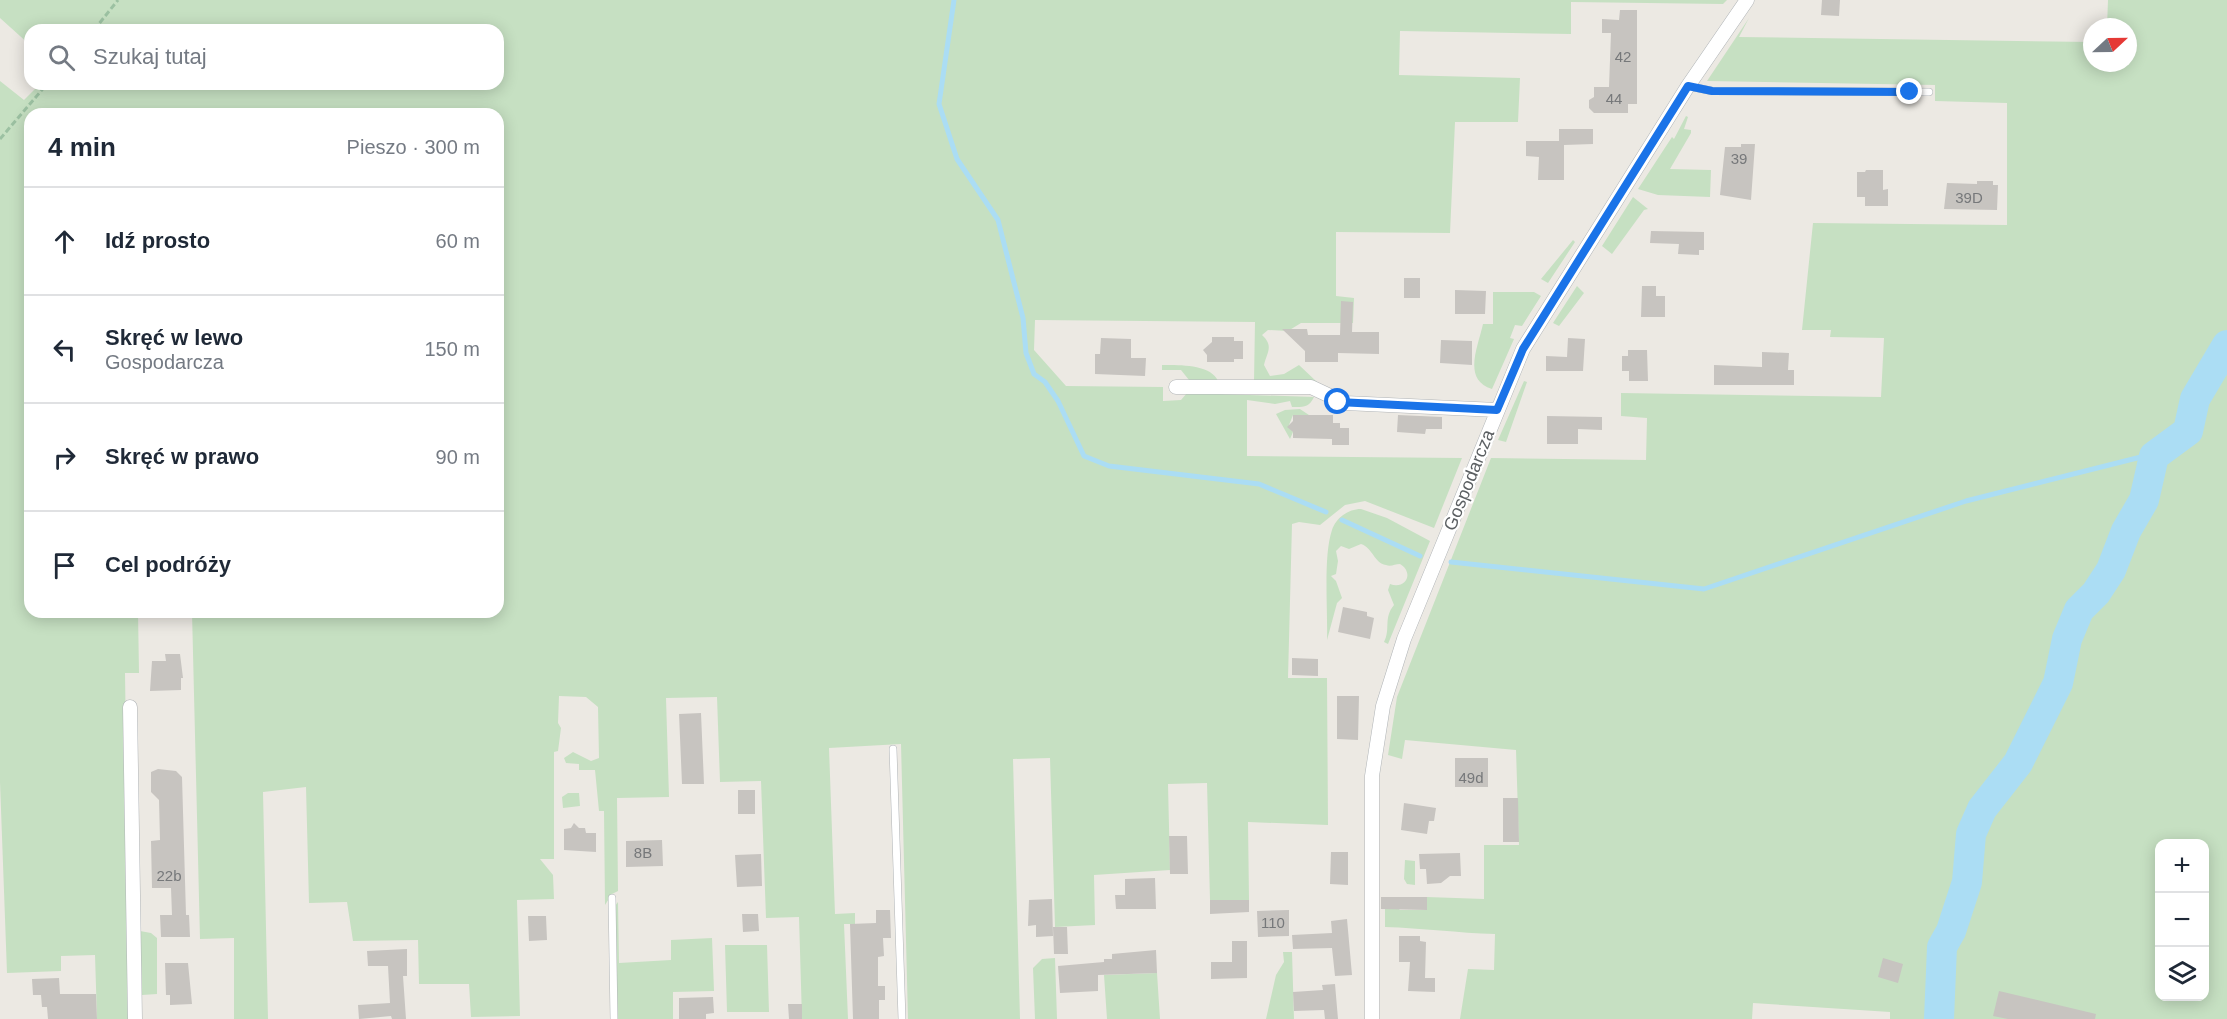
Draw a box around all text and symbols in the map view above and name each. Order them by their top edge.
north arrow [2083,18,2137,72]
search box [24,24,504,90]
icon: search [45,41,78,74]
text: Szukaj tutaj [93,44,207,69]
house number: 42 [1615,48,1631,65]
route end [1896,78,1922,104]
house number: 44 [1606,90,1622,107]
text: 4 min [48,132,116,162]
text: Pieszo · 300 m [347,136,480,158]
house number: 39 [1731,150,1747,167]
house number: 39D [1955,189,1983,206]
icon: ahead [48,225,81,258]
text: Idź prosto [105,228,210,253]
text: 60 m [436,230,480,252]
text: Skręć w lewo [105,325,243,350]
icon: left [48,333,81,366]
text: 150 m [424,338,480,360]
text: Gospodarcza [105,351,224,373]
route start [1324,388,1350,414]
street label: Gospodarcza [1440,426,1499,533]
icon: right [48,441,81,474]
text: Skręć w prawo [105,444,259,469]
text: 90 m [436,446,480,468]
icon: arrive [48,549,81,582]
text: Cel podróży [105,552,231,577]
house number: 49d [1458,769,1484,786]
map controls [2155,839,2209,1001]
button: + [2155,839,2209,893]
house number: 8B [634,844,652,861]
house number: 22b [156,867,182,884]
button: − [2155,893,2209,947]
house number: 110 [1261,914,1285,931]
button: layers [2155,947,2209,1001]

